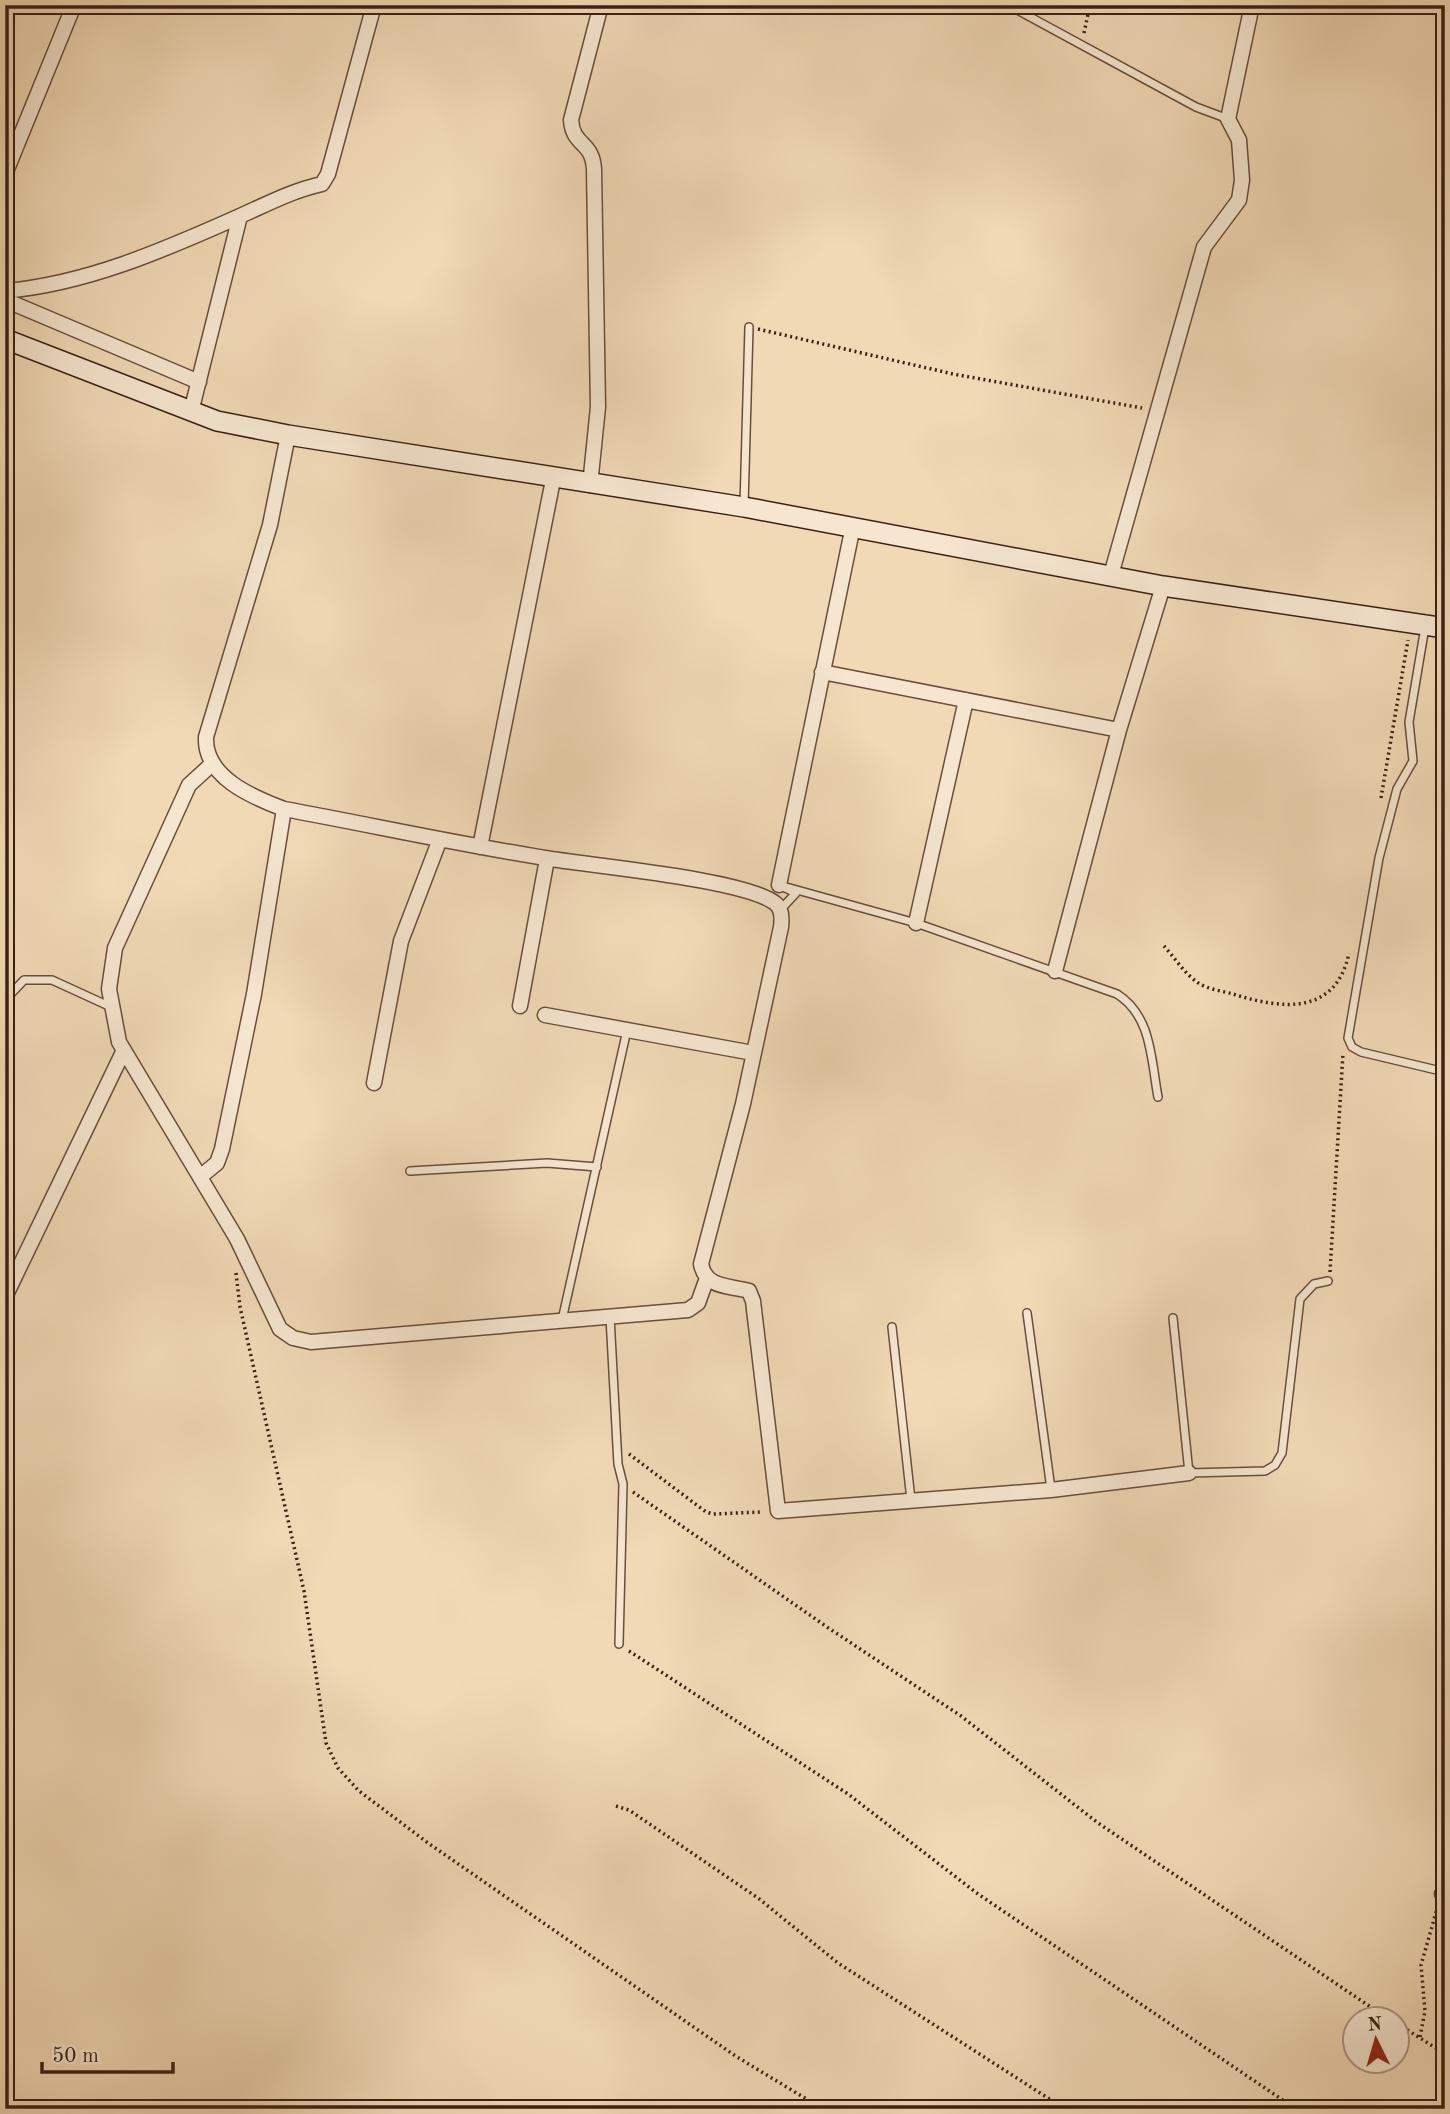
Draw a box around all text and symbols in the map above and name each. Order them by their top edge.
north arrow [1342,2006,1412,2076]
text: N [1367,2015,1383,2036]
scale bar [42,2030,173,2074]
text: 50 m [52,2046,99,2067]

